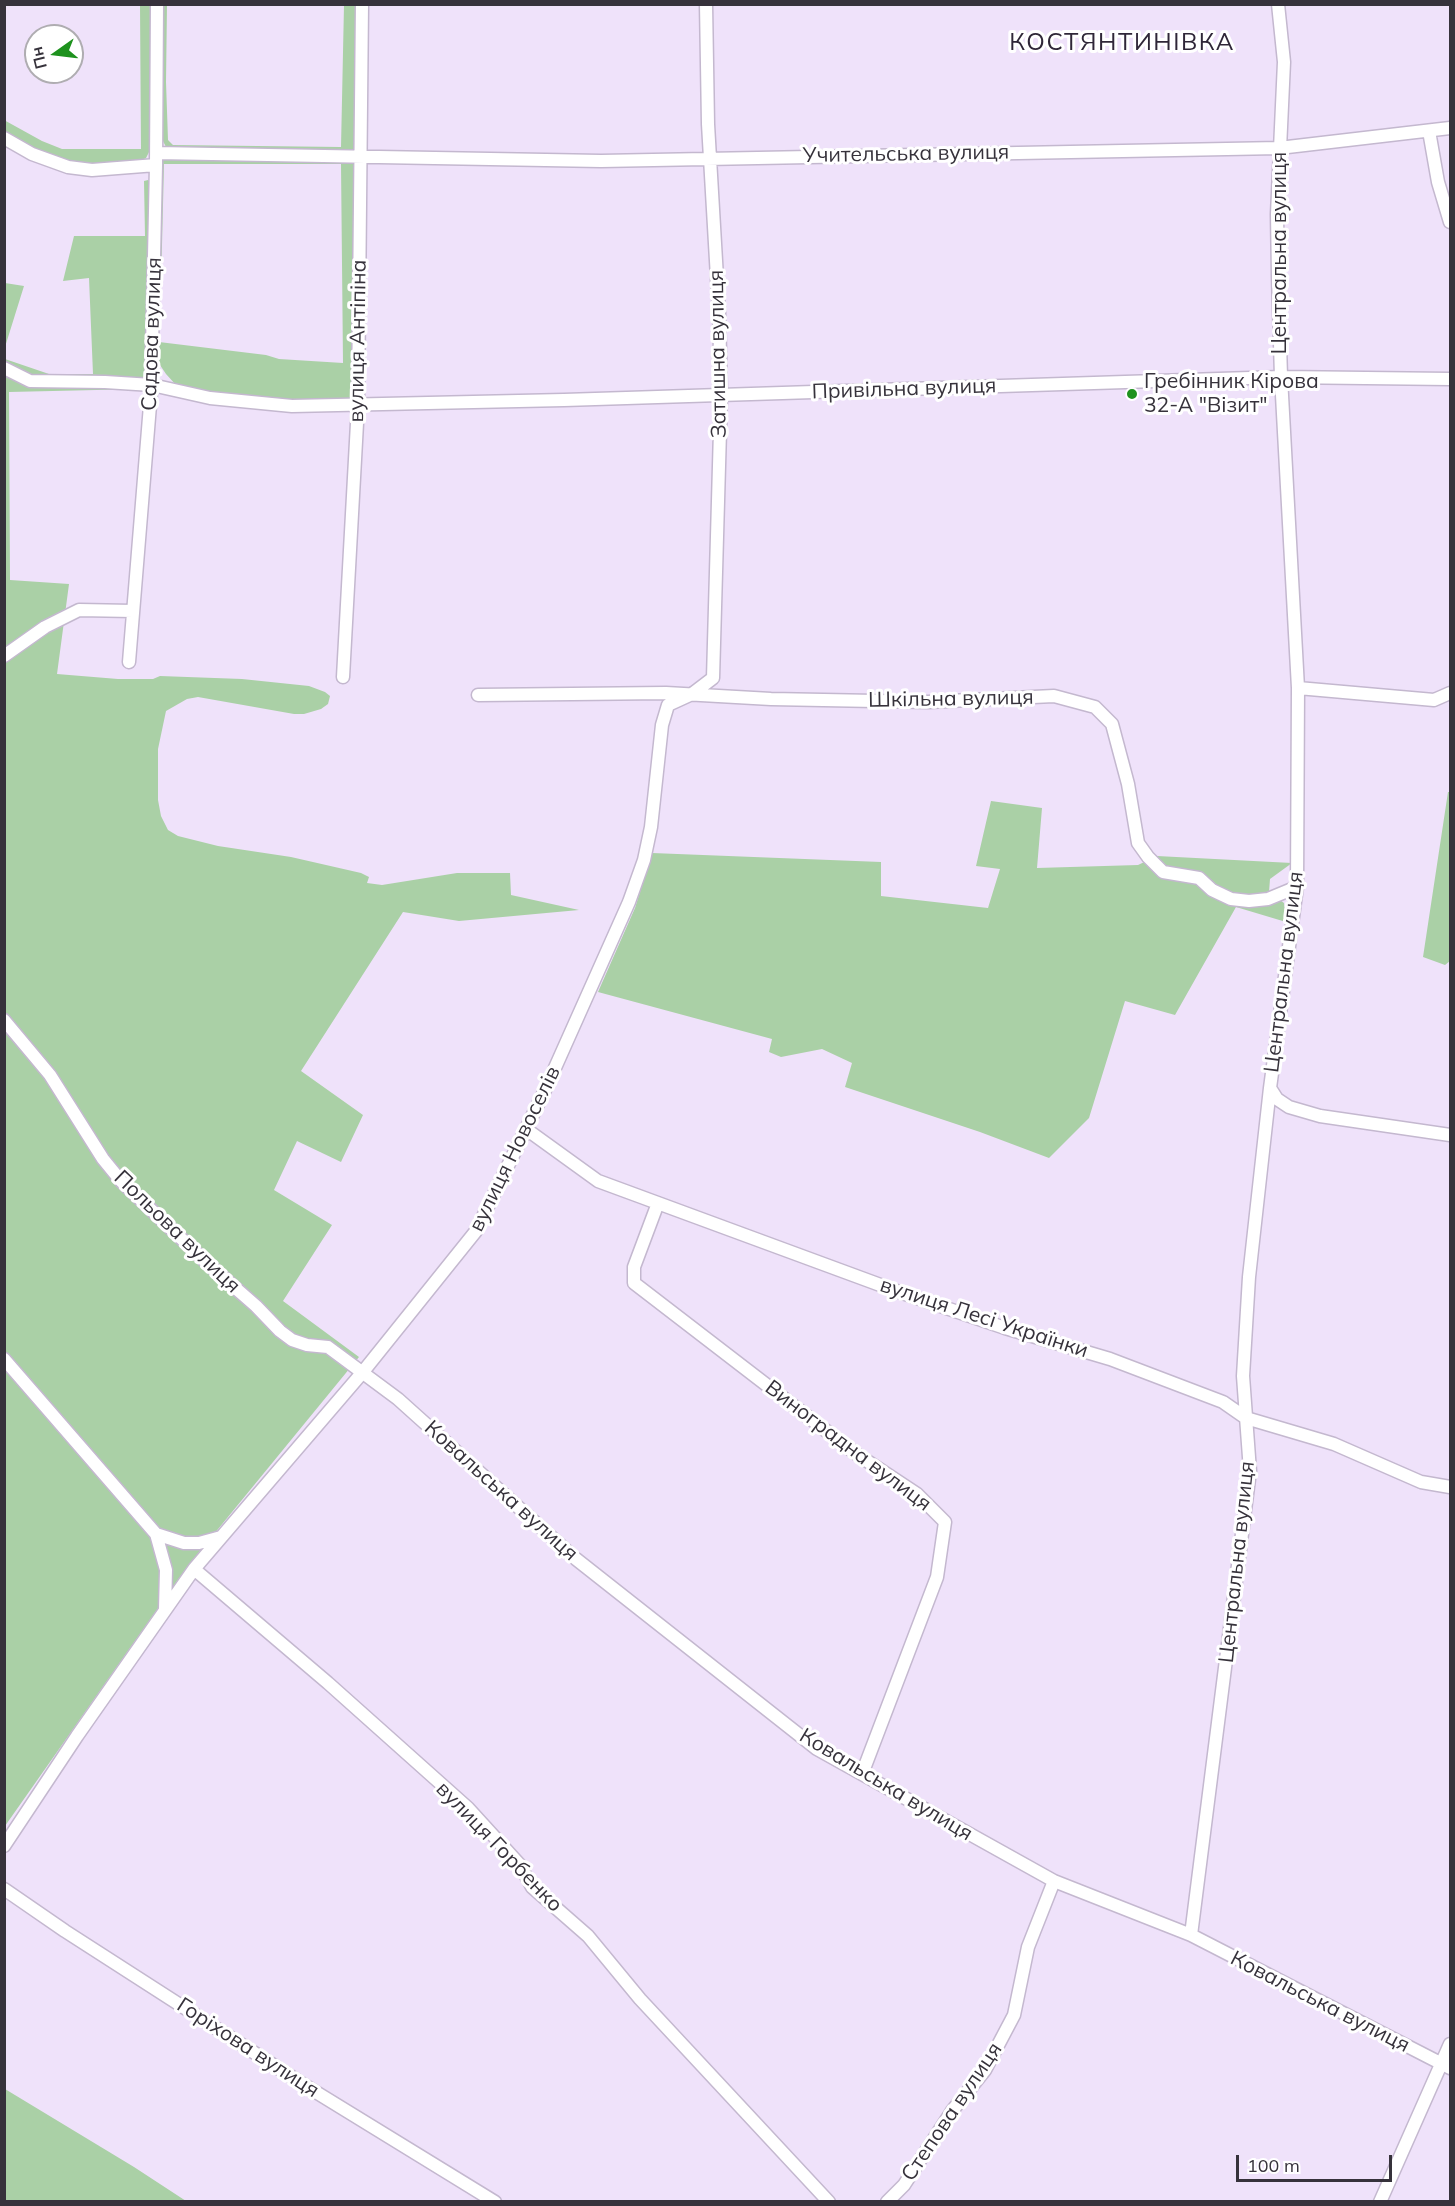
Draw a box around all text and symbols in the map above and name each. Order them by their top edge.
north arrow [24,24,84,84]
district label: КОСТЯНТИНІВКА [1009,29,1235,57]
text: Пн [26,45,51,71]
street label: Учительська вулиця [802,140,1010,168]
street label: Центральна вулиця [1267,152,1293,354]
street label: Садова вулиця [137,257,167,411]
street label: вулиця Антіпіна [344,259,372,423]
street label: Затишна вулиця [704,270,732,438]
place label: Гребінник Кірова 32-А "Візит" [1144,369,1319,419]
street label: Привільна вулиця [811,373,997,405]
marker: Гребінник Кірова 32-А "Візит" [1125,387,1139,401]
street label: Шкільна вулиця [868,685,1034,713]
street label: Центральна вулиця [1259,870,1309,1074]
street label: вулиця Новоселів [464,1062,566,1236]
street label: Польова вулиця [109,1165,245,1299]
street label: вулиця Лесі Українки [877,1272,1091,1364]
street label: Виноградна вулиця [760,1375,936,1517]
street label: Ковальська вулиця [419,1416,583,1566]
street label: Центральна вулиця [1214,1460,1260,1664]
street label: Ковальська вулиця [795,1723,977,1847]
street label: вулиця Горбенко [430,1777,568,1917]
street label: Ковальська вулиця [1226,1946,1414,2058]
street label: Горіхова вулиця [172,1993,324,2103]
street label: Степова вулиця [896,2038,1008,2186]
scale bar [1239,2143,1395,2181]
text: 100 m [1247,2154,1300,2177]

